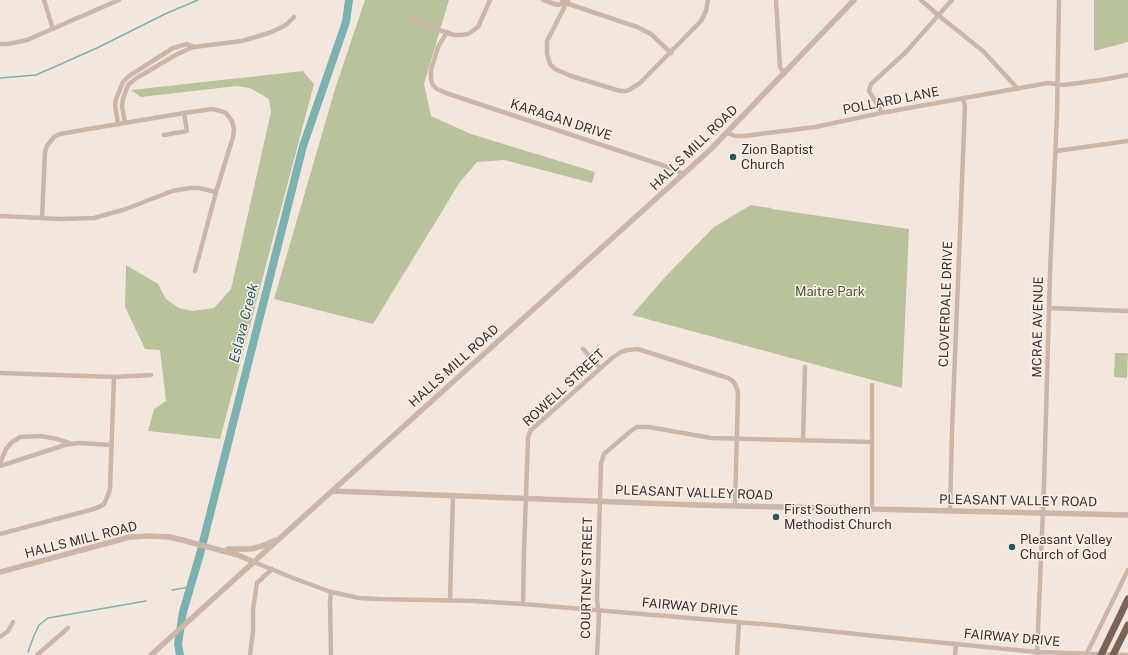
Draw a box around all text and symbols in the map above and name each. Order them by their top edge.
street label: POLLARD LANE [841,84,941,118]
street label: KARAGAN DRIVE [508,96,614,144]
street label: HALLS MILL ROAD [647,102,741,194]
place label: Zion Baptist Church [741,142,813,173]
marker: Zion Baptist Church [728,152,738,162]
street label: CLOVERDALE DRIVE [936,241,956,367]
street label: MCRAE AVENUE [1029,276,1047,378]
water label: Eslava Creek [226,282,262,364]
park label: Maitre Park [795,284,865,300]
street label: HALLS MILL ROAD [406,322,502,410]
street label: ROWELL STREET [520,346,608,430]
street label: PLEASANT VALLEY ROAD [615,482,773,504]
street label: PLEASANT VALLEY ROAD [939,492,1097,510]
place label: First Southern Methodist Church [784,502,892,533]
marker: First Southern Methodist Church [771,512,781,522]
street label: COURTNEY STREET [578,517,596,639]
street label: HALLS MILL ROAD [23,518,139,562]
place label: Pleasant Valley Church of God [1020,532,1112,563]
marker: Pleasant Valley Church of God [1007,542,1017,552]
street label: FAIRWAY DRIVE [641,595,739,619]
street label: FAIRWAY DRIVE [963,626,1061,650]

